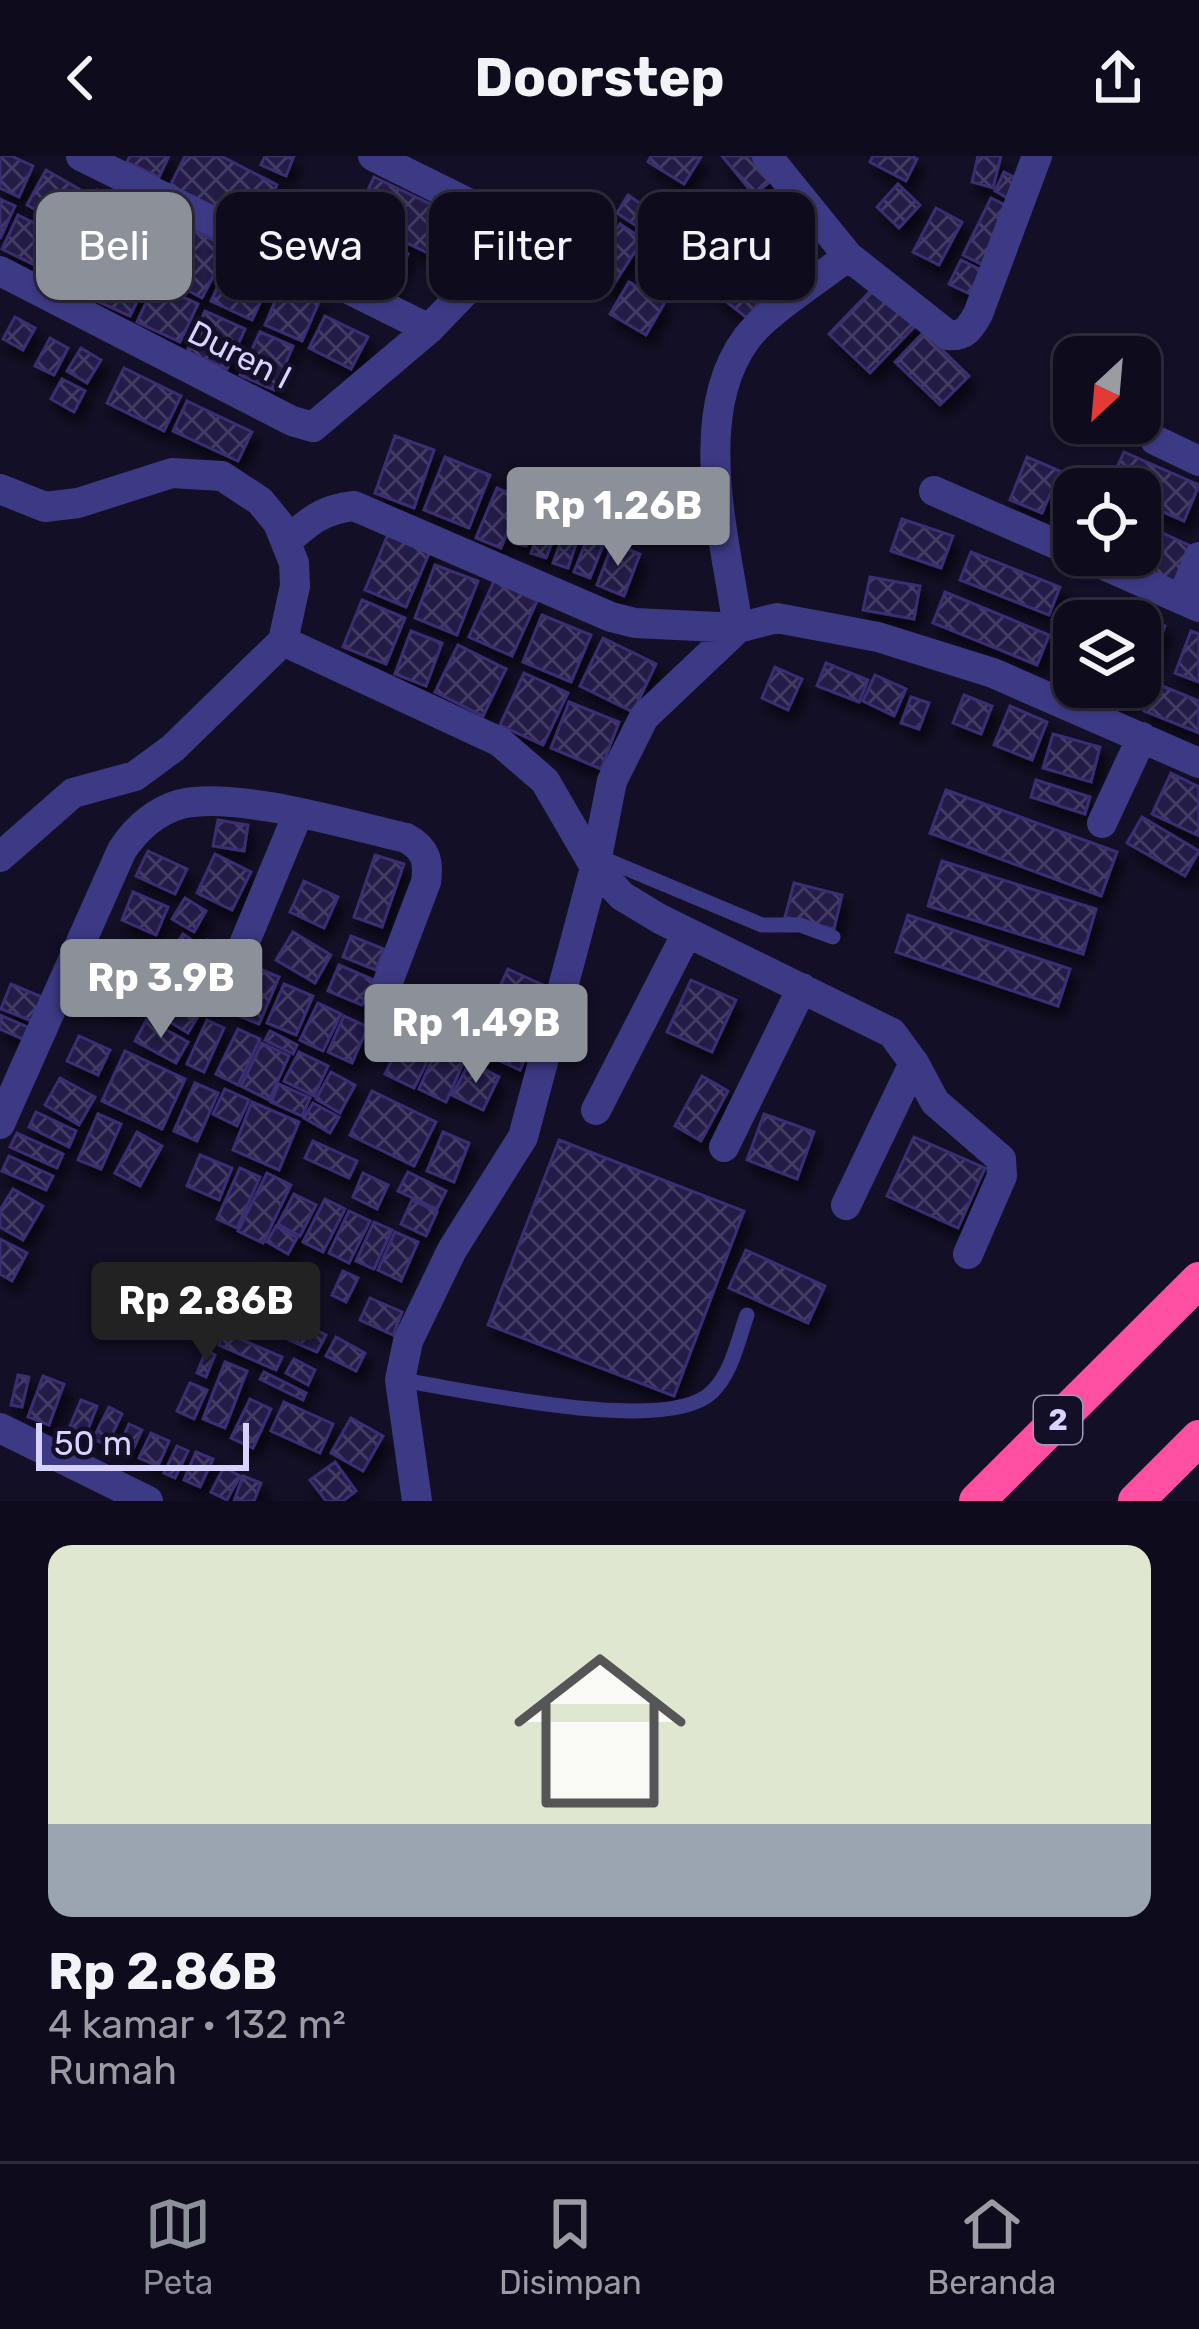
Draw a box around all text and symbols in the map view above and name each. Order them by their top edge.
icon: back [48,45,114,111]
icon: share [1085,45,1151,111]
text: Doorstep [474,46,725,110]
chip: Beli [36,192,192,300]
chip: Sewa [216,192,405,300]
chip: Filter [429,192,614,300]
chip: Baru [638,192,815,300]
street label: Duren I [182,312,298,397]
north arrow [1053,336,1161,444]
map controls [1053,336,1161,708]
pin: Rp 1.26B [494,467,742,569]
button: locate [1053,468,1161,576]
text: Rp 1.26B [534,483,702,529]
button: layers [1053,600,1161,708]
pin: Rp 3.9B [50,939,272,1041]
text: Rp 3.9B [87,955,235,1001]
pin: Rp 1.49B [352,984,600,1086]
text: Rp 1.49B [392,1000,561,1046]
pin: Rp 2.86B [82,1262,330,1364]
text: Rp 2.86B [118,1278,294,1324]
road number: 2 [1034,1396,1082,1444]
scale bar [36,1417,249,1470]
text: 50 m [54,1424,132,1463]
icon: home [492,1623,708,1839]
text: Rp 2.86B [48,1941,277,2002]
text: 4 kamar · 132 m² [48,2002,346,2048]
text: Rumah [48,2048,177,2094]
tab: Peta [143,2191,213,2302]
tab: Disimpan [499,2191,642,2302]
tab: Beranda [927,2191,1056,2302]

